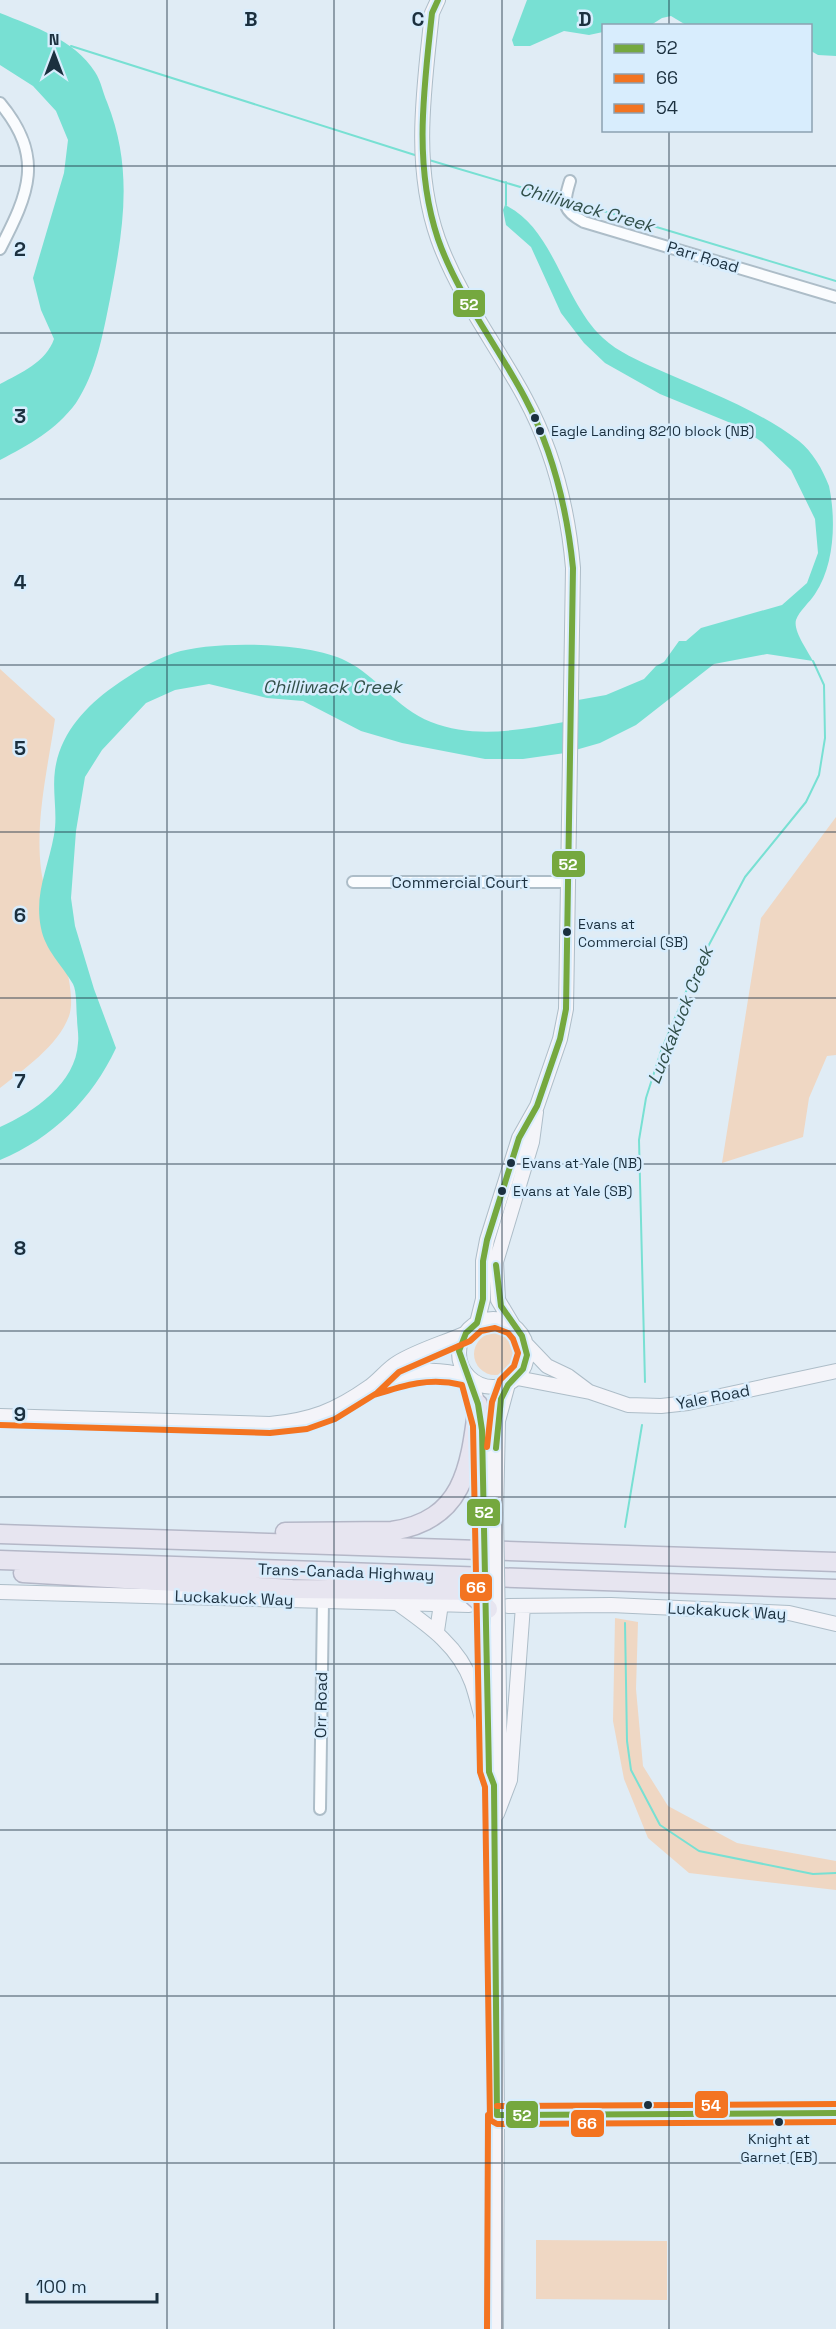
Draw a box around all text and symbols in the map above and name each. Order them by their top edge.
text: B [244,6,258,32]
text: C [412,6,425,32]
text: D [578,6,592,32]
north arrow [24,24,84,84]
legend [602,24,812,132]
text: N [49,29,59,50]
text: 52 [656,36,678,59]
text: 66 [656,66,678,89]
text: 54 [656,96,678,119]
water label: Chilliwack Creek [517,177,659,238]
text: 2 [14,236,26,262]
street label: Parr Road [665,236,741,278]
line badge: 52 [452,289,486,318]
text: 52 [460,294,478,315]
text: 3 [14,403,26,429]
unlabelled marker [529,412,541,424]
place label: Eagle Landing 8210 block (NB) [551,422,754,440]
marker: Eagle Landing 8210 block (NB) [534,425,546,437]
text: 4 [14,569,27,595]
water label: Chilliwack Creek [263,675,404,698]
text: 5 [14,735,26,761]
line badge: 52 [551,850,586,878]
text: 52 [559,854,577,875]
street label: Commercial Court [392,872,528,893]
text: 6 [14,902,26,928]
place label: Evans at Commercial (SB) [578,915,688,951]
marker: Evans at Commercial (SB) [561,926,573,938]
water label: Luckakuck Creek [642,941,719,1087]
text: 7 [14,1068,26,1094]
place label: Evans at Yale (NB) [522,1154,642,1172]
marker: Evans at Yale (NB) [505,1157,517,1169]
place label: Evans at Yale (SB) [513,1182,632,1200]
marker: Evans at Yale (SB) [496,1185,508,1197]
text: 8 [14,1235,26,1261]
street label: Yale Road [674,1380,752,1414]
text: 9 [14,1401,26,1427]
line badge: 52 [466,1498,501,1527]
text: 52 [475,1502,493,1523]
street label: Trans-Canada Highway [257,1558,435,1586]
line badge: 66 [459,1573,493,1602]
text: 66 [466,1577,486,1598]
street label: Luckakuck Way [174,1585,294,1611]
street label: Luckakuck Way [667,1597,787,1625]
street label: Orr Road [310,1672,332,1738]
line badge: 54 [694,2090,729,2119]
text: 54 [701,2095,721,2116]
unlabelled marker [642,2099,654,2111]
line badge: 52 [505,2100,539,2129]
text: 52 [513,2105,531,2126]
line badge: 66 [570,2109,605,2138]
text: 66 [577,2113,597,2134]
marker: Knight at Garnet (EB) [773,2116,785,2128]
place label: Knight at Garnet (EB) [741,2130,817,2166]
scale bar [27,2266,158,2304]
text: 100 m [36,2275,87,2298]

